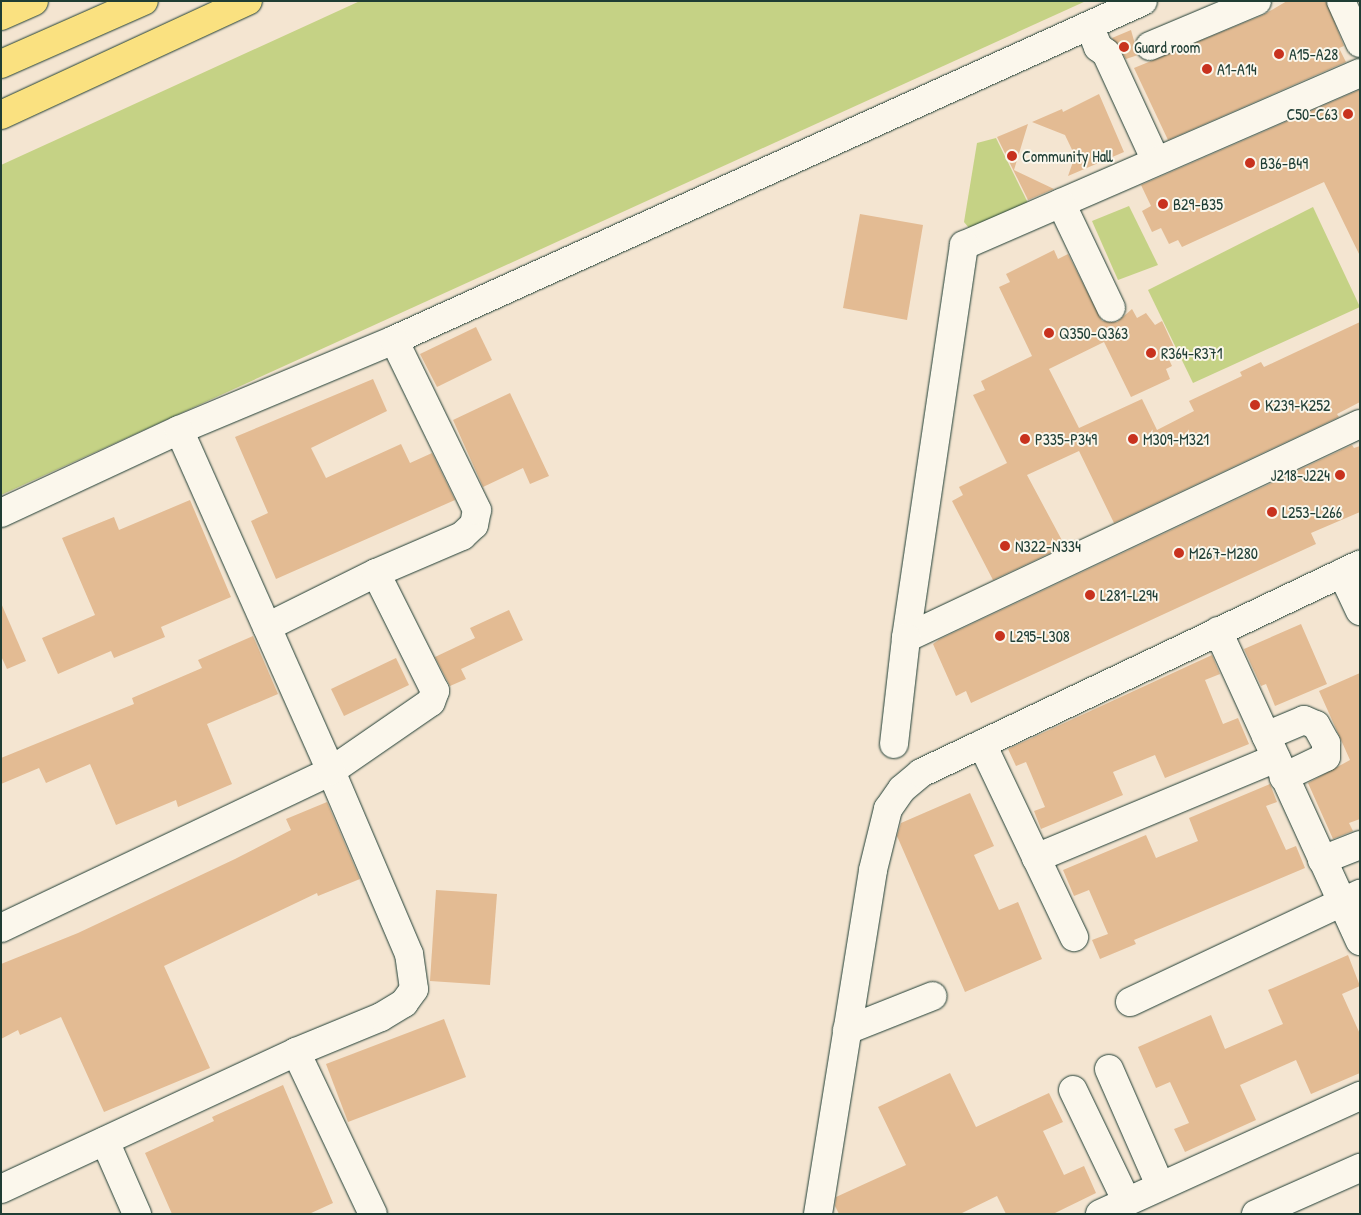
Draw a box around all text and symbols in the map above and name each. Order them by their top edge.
place label: Guard room [1134,37,1200,57]
marker: Guard room [1118,41,1130,53]
place label: A15-A28 [1289,44,1338,64]
marker: A15-A28 [1273,48,1285,60]
place label: A1-A14 [1217,59,1257,79]
marker: A1-A14 [1201,63,1213,75]
place label: C50-C63 [1287,104,1338,124]
marker: C50-C63 [1342,108,1354,120]
place label: Community Hall [1022,146,1113,166]
marker: Community Hall [1006,150,1018,162]
place label: B36-B49 [1260,153,1308,173]
marker: B36-B49 [1244,157,1256,169]
place label: B29-B35 [1173,194,1223,214]
marker: B29-B35 [1157,198,1169,210]
place label: Q350-Q363 [1059,323,1128,343]
marker: Q350-Q363 [1043,327,1055,339]
place label: R364-R371 [1161,343,1222,363]
marker: R364-R371 [1145,347,1157,359]
place label: K239-K252 [1265,395,1330,415]
marker: K239-K252 [1249,399,1261,411]
place label: P335-P349 [1035,429,1097,449]
place label: M309-M321 [1143,429,1209,449]
marker: P335-P349 [1019,433,1031,445]
marker: M309-M321 [1127,433,1139,445]
place label: J218-J224 [1270,465,1330,485]
marker: J218-J224 [1334,469,1346,481]
place label: L253-L266 [1282,502,1342,522]
marker: L253-L266 [1266,506,1278,518]
place label: N322-N334 [1015,536,1081,556]
marker: N322-N334 [999,540,1011,552]
place label: M267-M280 [1189,543,1258,563]
marker: M267-M280 [1173,547,1185,559]
place label: L281-L294 [1100,585,1158,605]
marker: L281-L294 [1084,589,1096,601]
place label: L295-L308 [1010,626,1070,646]
marker: L295-L308 [994,630,1006,642]

